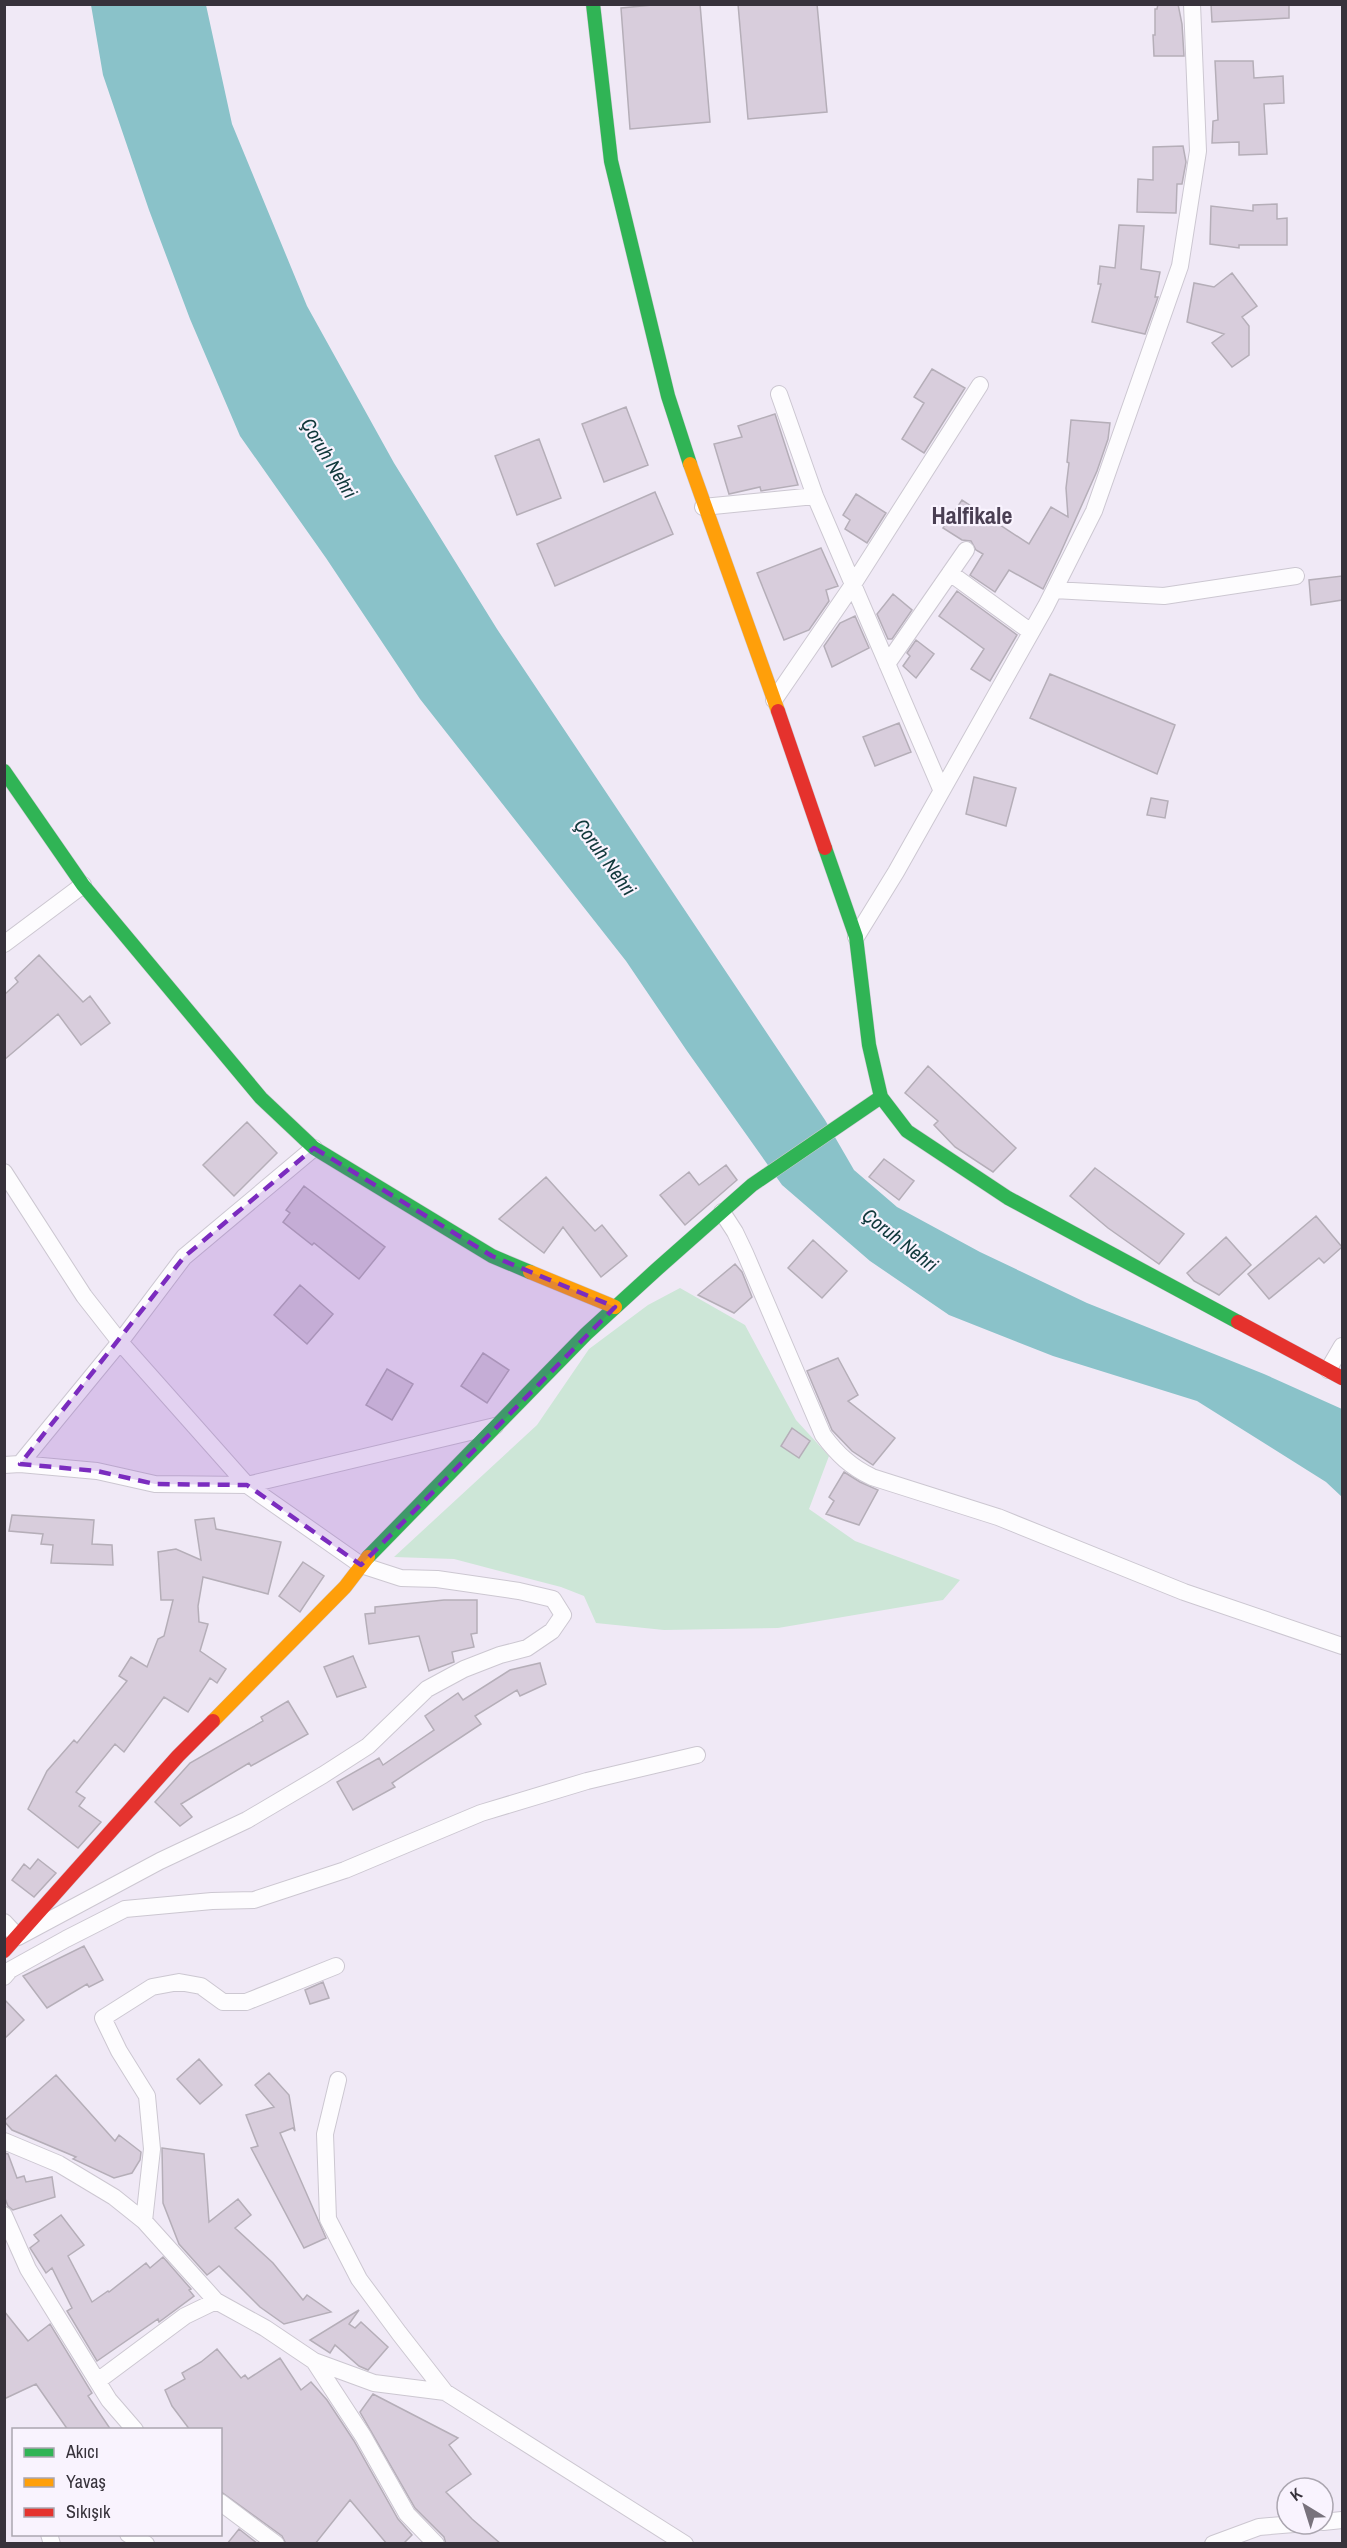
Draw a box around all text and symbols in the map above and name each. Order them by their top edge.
water label: Çoruh Nehri [295,413,364,503]
district label: Halfikale [932,499,1013,531]
water label: Çoruh Nehri [568,813,643,901]
water label: Çoruh Nehri [857,1201,944,1278]
legend [12,2428,222,2536]
text: Akıcı [65,2439,99,2464]
text: Yavaş [66,2469,106,2494]
north arrow [1275,2476,1335,2536]
text: K [1285,2482,1307,2506]
text: Sıkışık [66,2499,111,2524]

